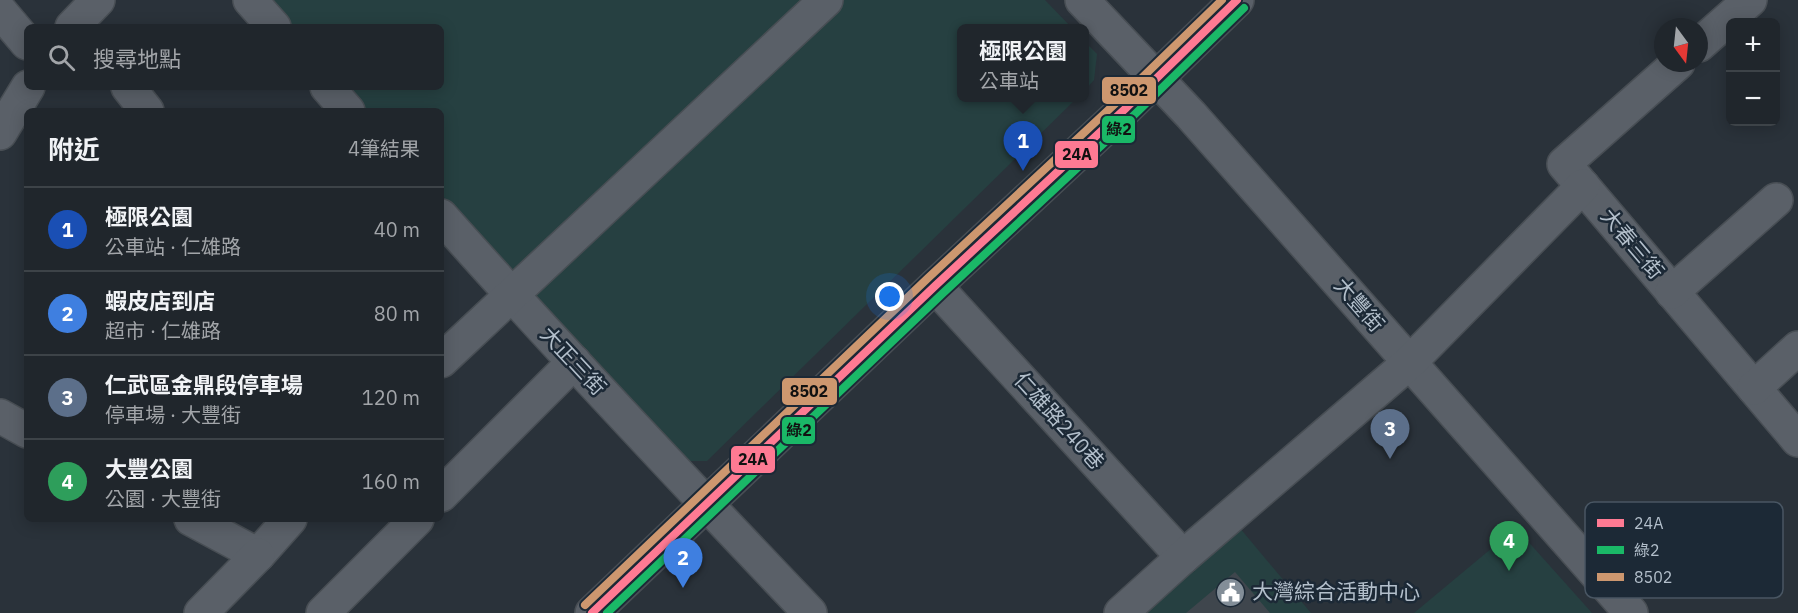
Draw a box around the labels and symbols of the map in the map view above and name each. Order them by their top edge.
north arrow [1654,18,1708,72]
line badge: 8502 [1101,76,1157,105]
text: 8502 [1110,80,1148,100]
line badge: 綠2 [1101,115,1136,144]
text: 綠2 [1106,119,1132,139]
pin: 1 [1004,122,1042,171]
line badge: 24A [1054,140,1099,169]
text: 24A [1062,144,1092,164]
street label: 大春三街 [1595,202,1670,285]
street label: 大豐街 [1329,271,1391,337]
your location [875,282,904,311]
street label: 大正三街 [535,320,613,401]
street label: 仁雄路240巷 [1009,366,1111,475]
line badge: 8502 [781,377,838,406]
text: 8502 [790,381,828,401]
pin: 3 [1370,410,1410,459]
line badge: 綠2 [781,416,816,445]
text: 綠2 [786,420,812,440]
line badge: 24A [730,445,776,474]
text: 24A [738,449,768,469]
legend [1585,502,1783,598]
text: 24A [1634,513,1663,533]
pin: 4 [1490,522,1528,571]
pin: 2 [664,538,702,588]
text: 綠2 [1634,540,1660,560]
text: 8502 [1634,567,1672,587]
public building icon: 大灣綜合活動中心 [1215,576,1247,608]
place label: 大灣綜合活動中心 [1252,577,1420,605]

